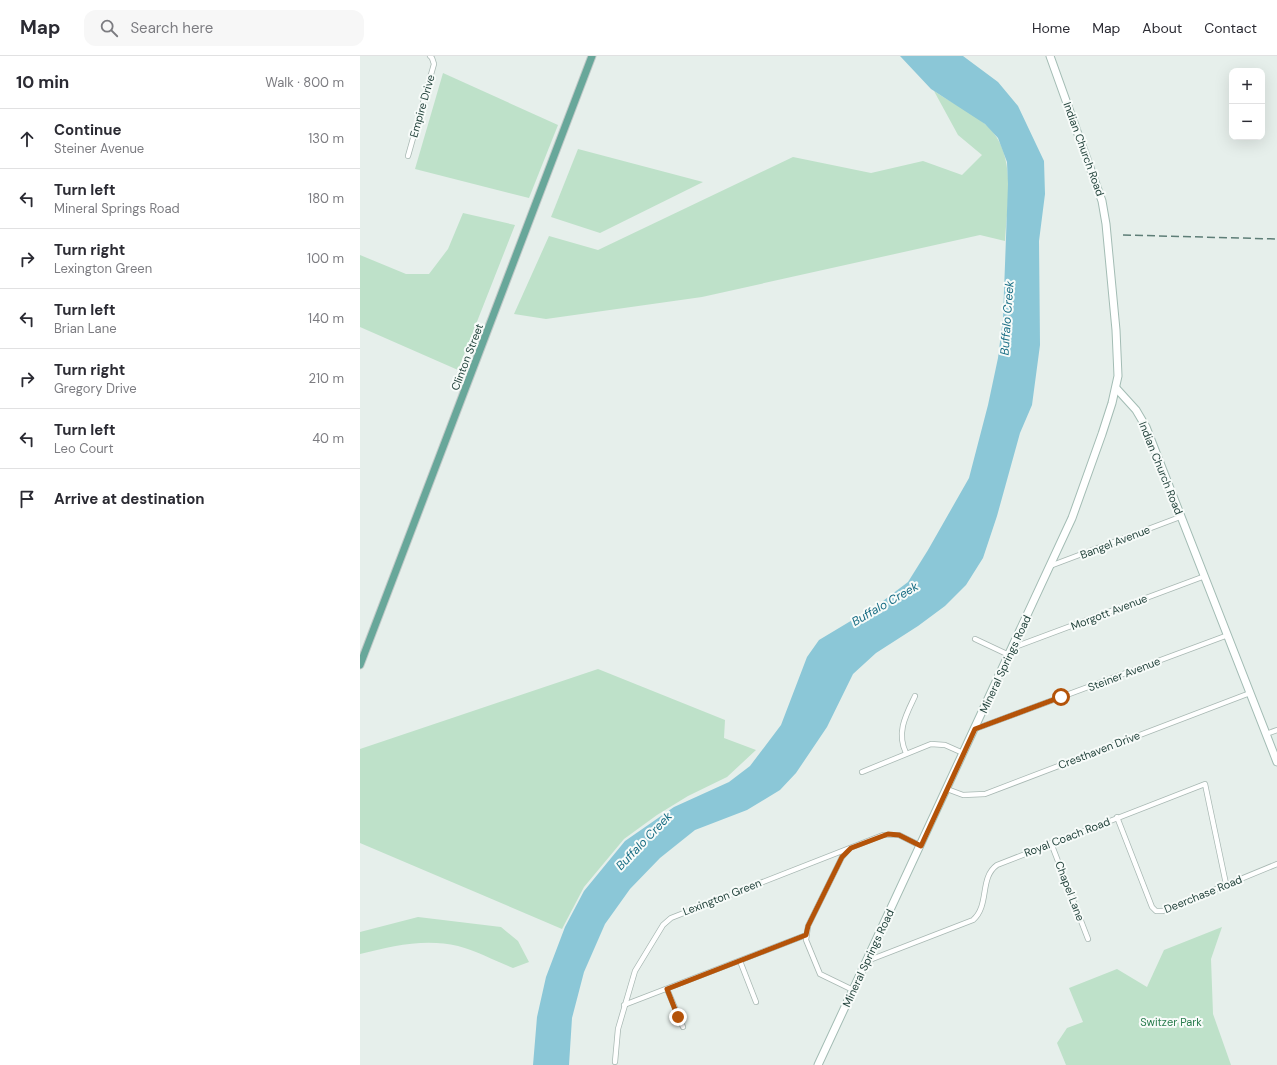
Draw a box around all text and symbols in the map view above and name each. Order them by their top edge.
search box [84,10,364,46]
text: Map [20,15,60,40]
icon: search [98,17,120,39]
text: Search here [130,18,213,38]
text: Home [1032,19,1070,37]
text: Map [1092,19,1120,37]
text: About [1142,19,1182,37]
text: Contact [1204,19,1257,37]
map controls [1229,68,1265,140]
button: + [1229,68,1265,104]
text: 10 min [16,71,69,93]
street label: Empire Drive [406,73,438,139]
text: Walk · 800 m [265,74,344,91]
street label: Indian Church Road [1060,100,1108,198]
button: − [1229,104,1265,140]
text: Continue [54,120,122,140]
icon: ahead [16,128,38,150]
text: 130 m [308,130,344,147]
text: Steiner Avenue [54,140,144,157]
text: Turn left [54,180,115,200]
icon: left [16,188,38,210]
text: 180 m [308,190,344,207]
text: Mineral Springs Road [54,200,180,217]
text: Turn right [54,240,125,260]
icon: right [16,248,38,270]
text: 100 m [307,250,344,267]
text: Lexington Green [54,260,152,277]
water label: Buffalo Creek [996,279,1018,356]
text: Turn left [54,300,115,320]
icon: left [16,308,38,330]
text: 140 m [308,310,344,327]
text: Brian Lane [54,320,117,337]
street label: Clinton Street [448,322,486,392]
text: Turn right [54,360,125,380]
icon: right [16,368,38,390]
text: 210 m [309,370,344,387]
text: Gregory Drive [54,380,137,397]
street label: Indian Church Road [1136,419,1186,517]
text: Turn left [54,420,115,440]
icon: left [16,428,38,450]
text: 40 m [312,430,344,447]
text: Leo Court [54,440,114,457]
icon: arrive [16,488,38,510]
text: Arrive at destination [54,489,205,509]
street label: Bangel Avenue [1078,522,1152,562]
water label: Buffalo Creek [849,578,922,630]
street label: Morgott Avenue [1069,591,1149,633]
street label: Mineral Springs Road [976,613,1034,715]
street label: Steiner Avenue [1086,654,1162,694]
route start [1052,688,1070,706]
street label: Cresthaven Drive [1056,728,1142,772]
water label: Buffalo Creek [612,808,676,873]
street label: Royal Coach Road [1022,814,1112,860]
street label: Chapel Lane [1052,859,1088,923]
street label: Deerchase Road [1162,872,1244,916]
street label: Lexington Green [681,876,763,918]
street label: Mineral Springs Road [839,907,897,1009]
route end [669,1008,687,1026]
park label: Switzer Park [1140,1015,1202,1029]

